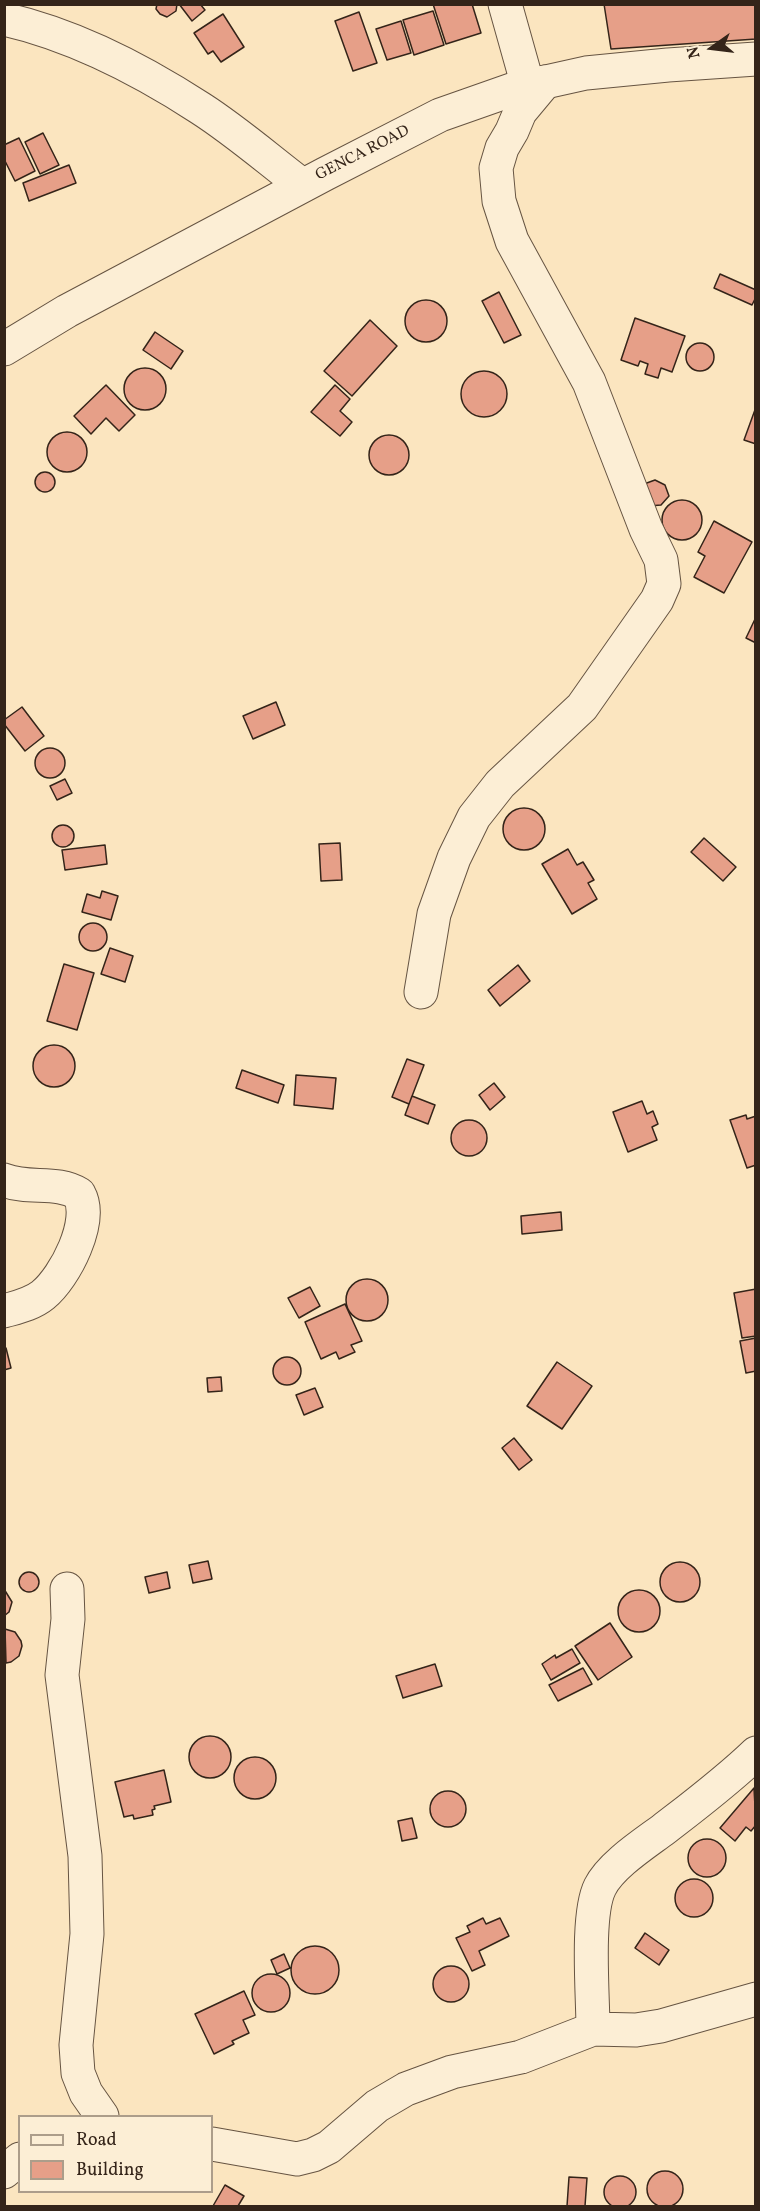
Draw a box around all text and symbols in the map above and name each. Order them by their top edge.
north arrow [682,18,742,78]
text: N [682,44,707,61]
street label: GENCA ROAD [313,122,413,186]
legend [18,2115,213,2193]
text: Road [76,2128,117,2153]
text: Building [76,2158,144,2183]

